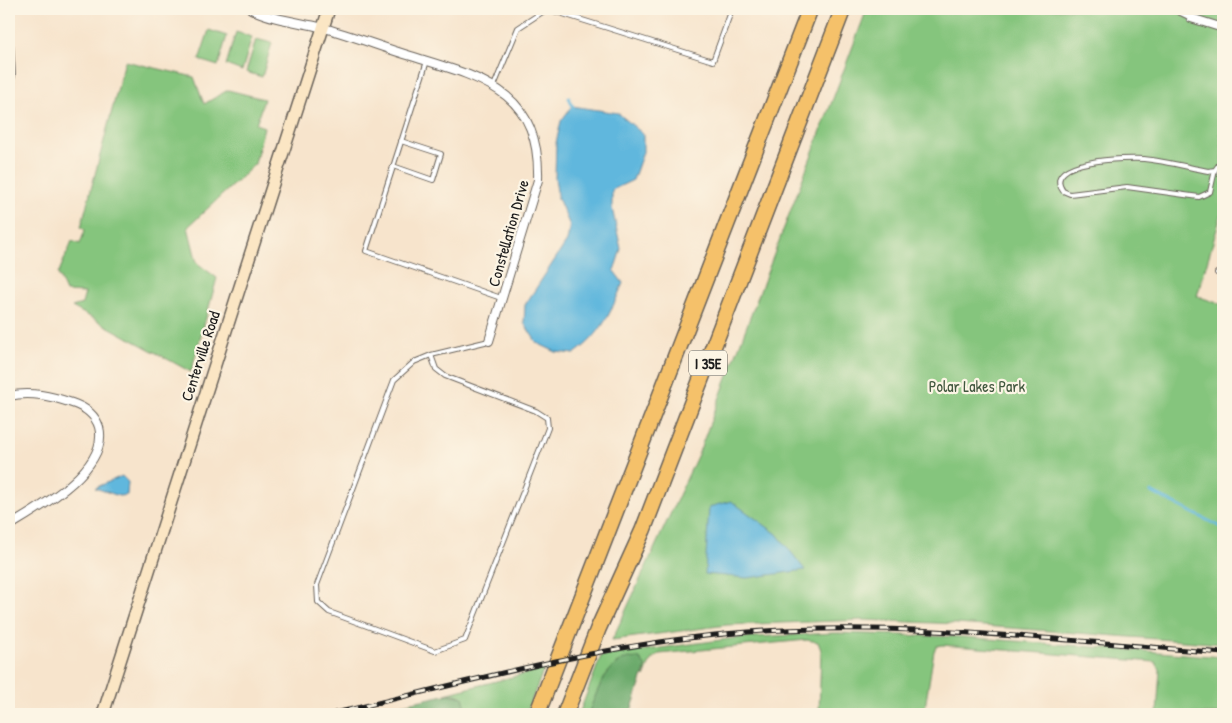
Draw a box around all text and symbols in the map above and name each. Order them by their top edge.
street label: Constellation Drive [482,176,534,289]
street label: Centerville Road [175,308,225,404]
road number: I 35E [689,350,727,376]
park label: Polar Lakes Park [929,375,1026,397]

